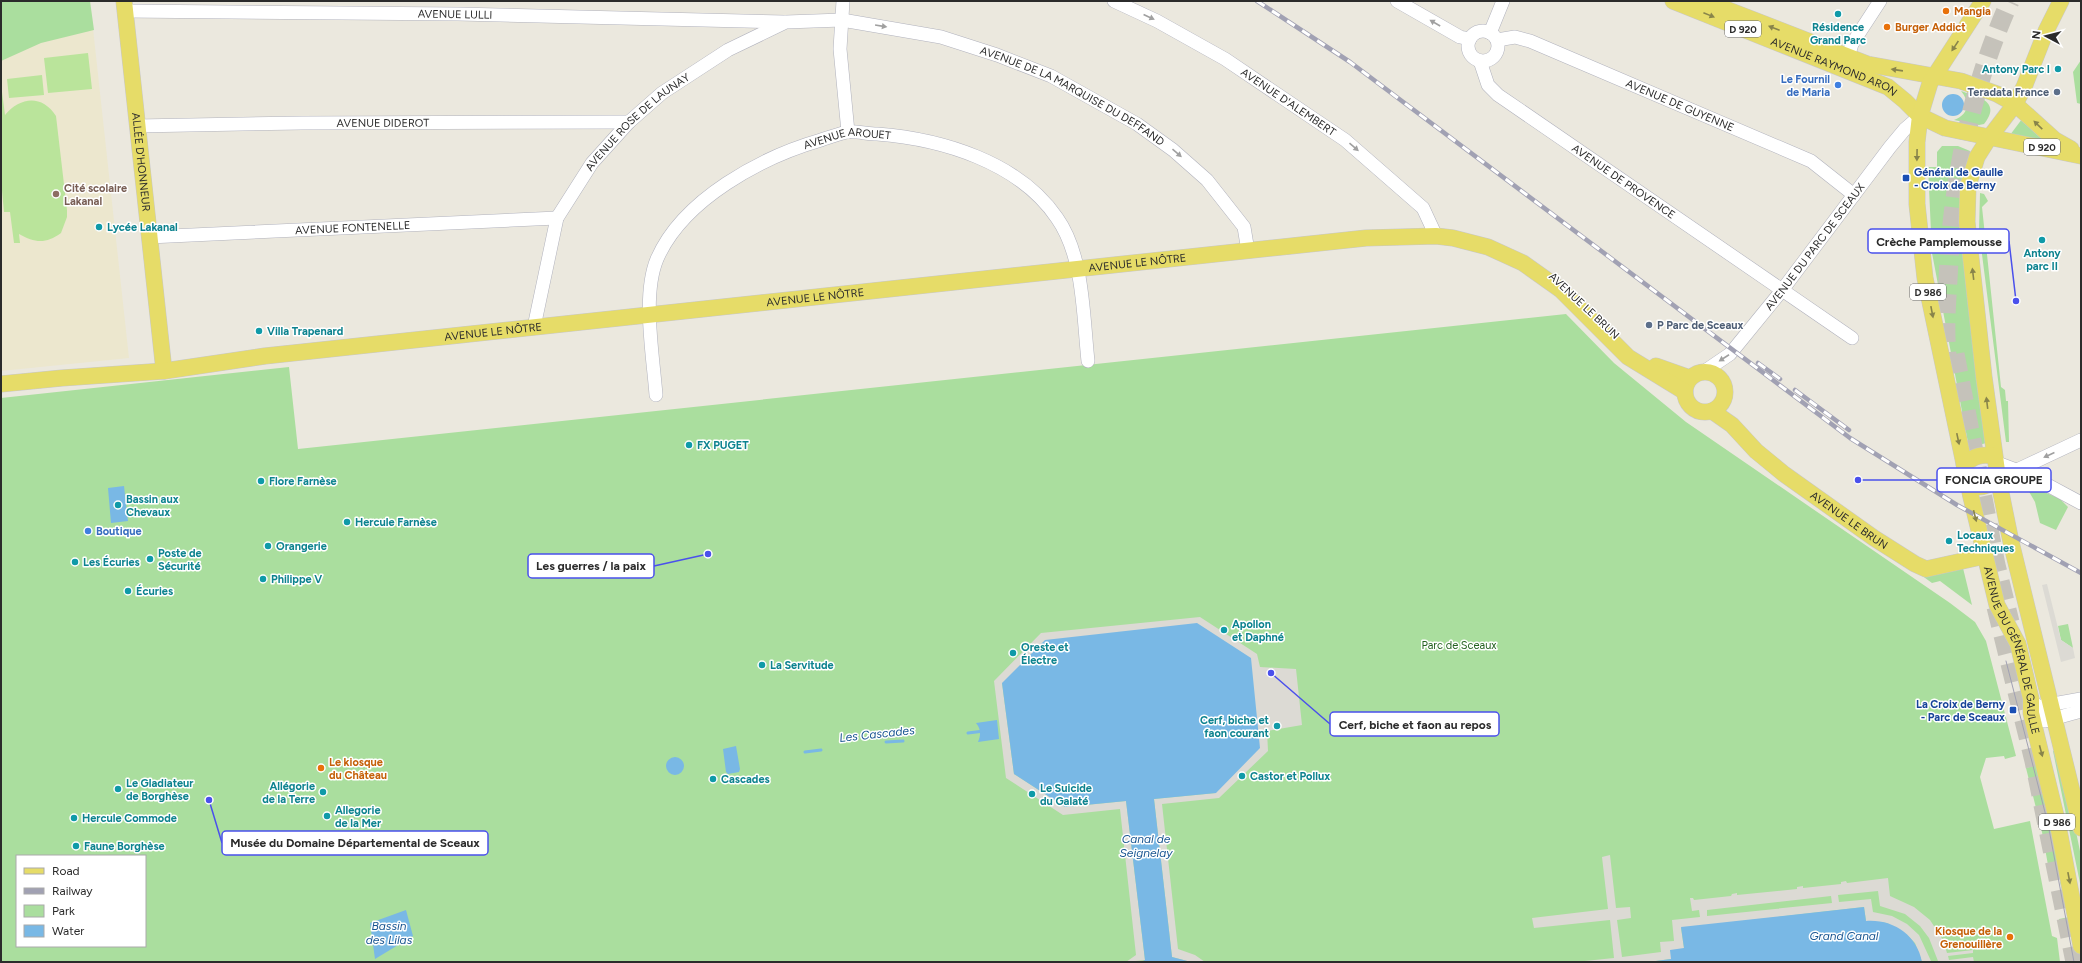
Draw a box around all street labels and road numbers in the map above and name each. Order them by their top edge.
street label: AVENUE LULLI [418,7,492,21]
road number: D 920 [1725,21,1761,37]
street label: AVENUE RAYMOND ARON [1769,34,1900,99]
street label: AVENUE DE LA MARQUISE DU DEFFAND [979,44,1167,148]
street label: AVENUE D'ALEMBERT [1239,65,1338,139]
street label: AVENUE ROSE DE LAUNAY [582,70,692,173]
street label: AVENUE DE GUYENNE [1624,76,1736,134]
street label: ALLÉE D'HONNEUR [130,112,153,212]
street label: AVENUE DIDEROT [337,116,429,129]
street label: AVENUE AROUET [802,125,892,152]
road number: D 920 [2024,139,2060,155]
street label: AVENUE DE PROVENCE [1570,141,1678,221]
street label: AVENUE DU PARC DE SCEAUX [1762,180,1867,313]
street label: AVENUE FONTENELLE [295,218,411,237]
street label: AVENUE LE NÔTRE [1088,251,1187,274]
street label: AVENUE LE BRUN [1546,270,1622,342]
road number: D 986 [1910,284,1946,300]
street label: AVENUE LE NÔTRE [766,285,865,309]
street label: AVENUE LE NÔTRE [444,320,542,343]
street label: AVENUE LE BRUN [1808,489,1890,552]
street label: AVENUE DU GÉNÉRAL DE GAULLE [1981,565,2042,735]
road number: D 986 [2039,814,2075,830]

